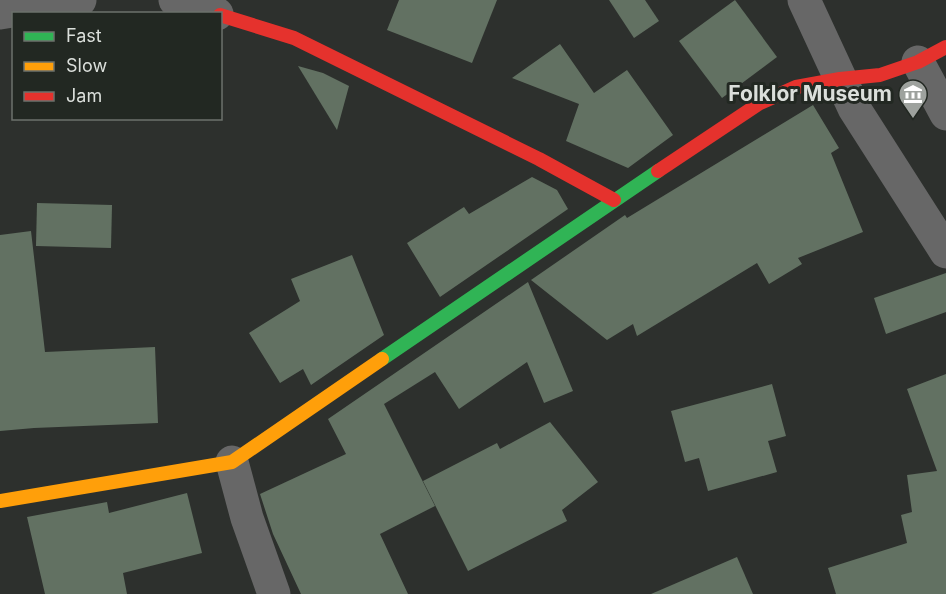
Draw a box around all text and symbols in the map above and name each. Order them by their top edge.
legend [12,12,222,120]
text: Fast [66,25,102,46]
text: Slow [66,55,107,76]
museum icon: Folklor Museum [897,78,929,120]
place label: Folklor Museum [728,81,892,106]
text: Jam [66,85,102,106]

